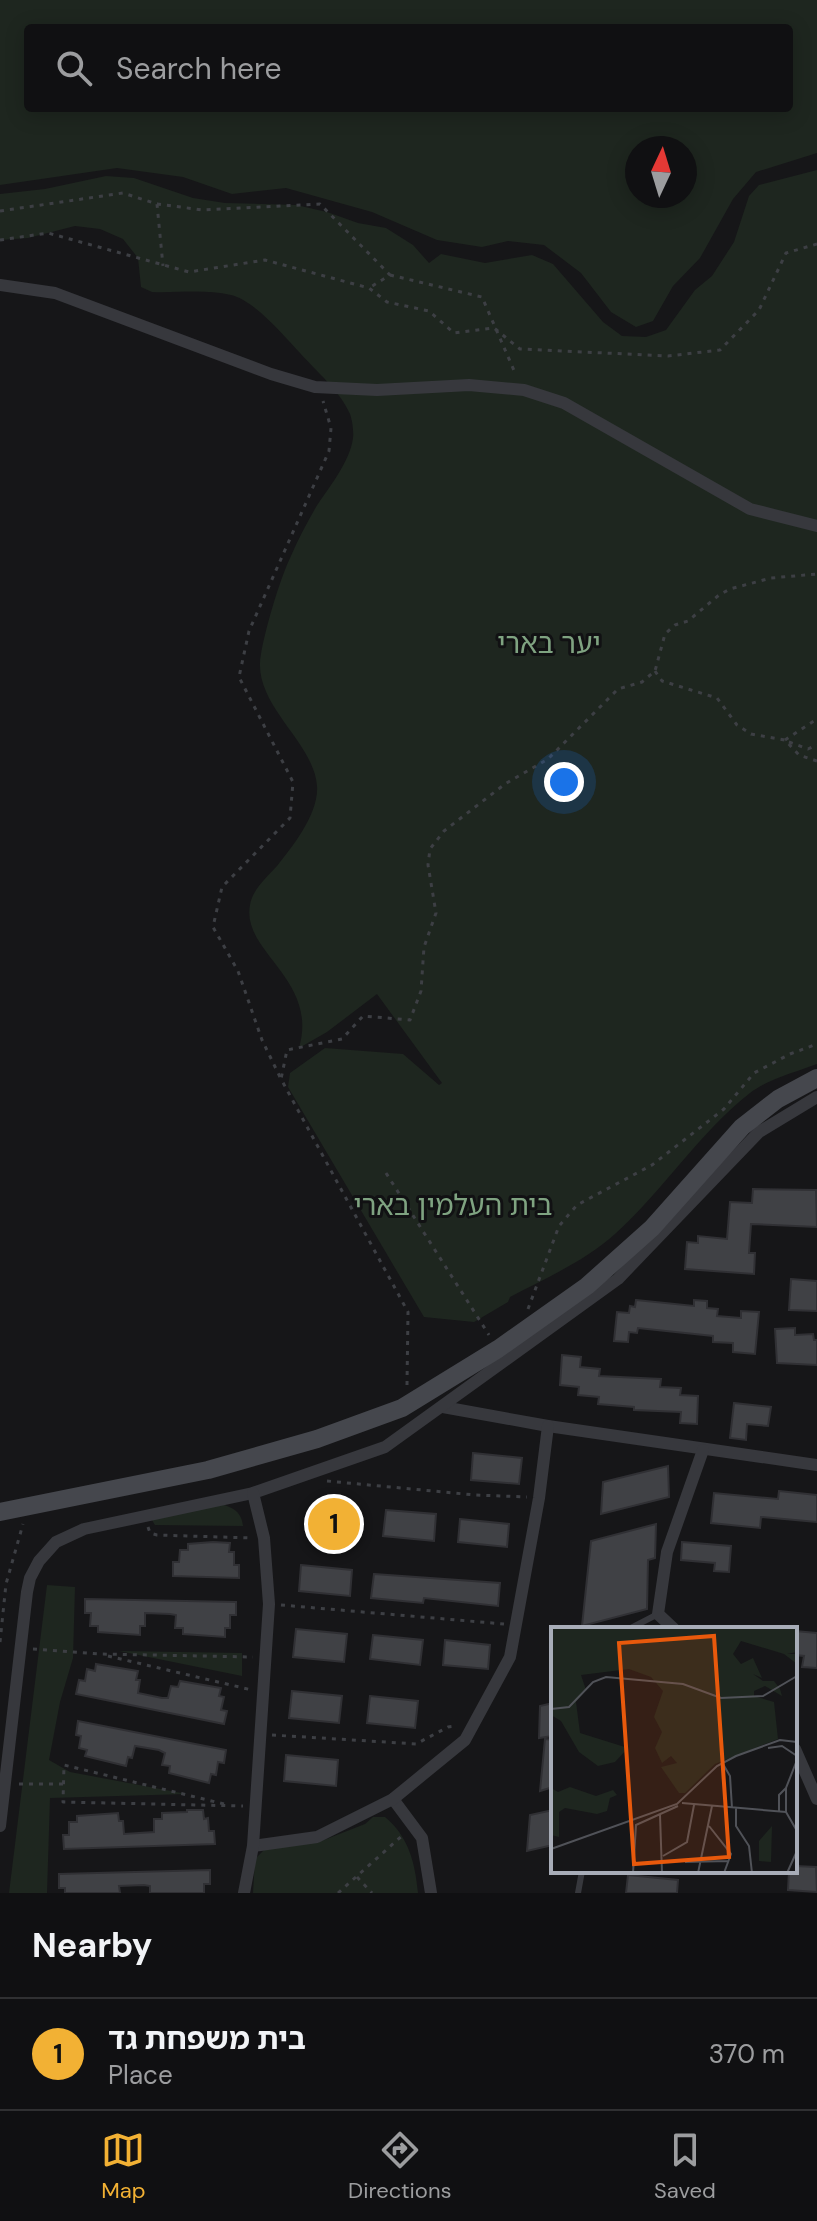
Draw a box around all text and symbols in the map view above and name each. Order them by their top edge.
search box [24,24,793,112]
icon: search [52,46,96,90]
text: Search here [116,49,282,88]
north arrow [625,136,697,208]
park label: יער בארי [497,625,601,662]
your location [544,762,584,802]
park label: בית העלמין בארי [353,1187,553,1224]
pin: 1 [308,1494,360,1554]
inset map [551,1627,797,1873]
text: Nearby [32,1923,152,1968]
text: בית משפחת גד [108,2019,306,2058]
text: 1 [53,2037,63,2071]
text: 370 m [709,2037,785,2071]
text: Place [108,2058,173,2092]
tab: Map [101,2128,146,2205]
tab: Directions [348,2128,452,2205]
tab: Saved [654,2128,716,2205]

